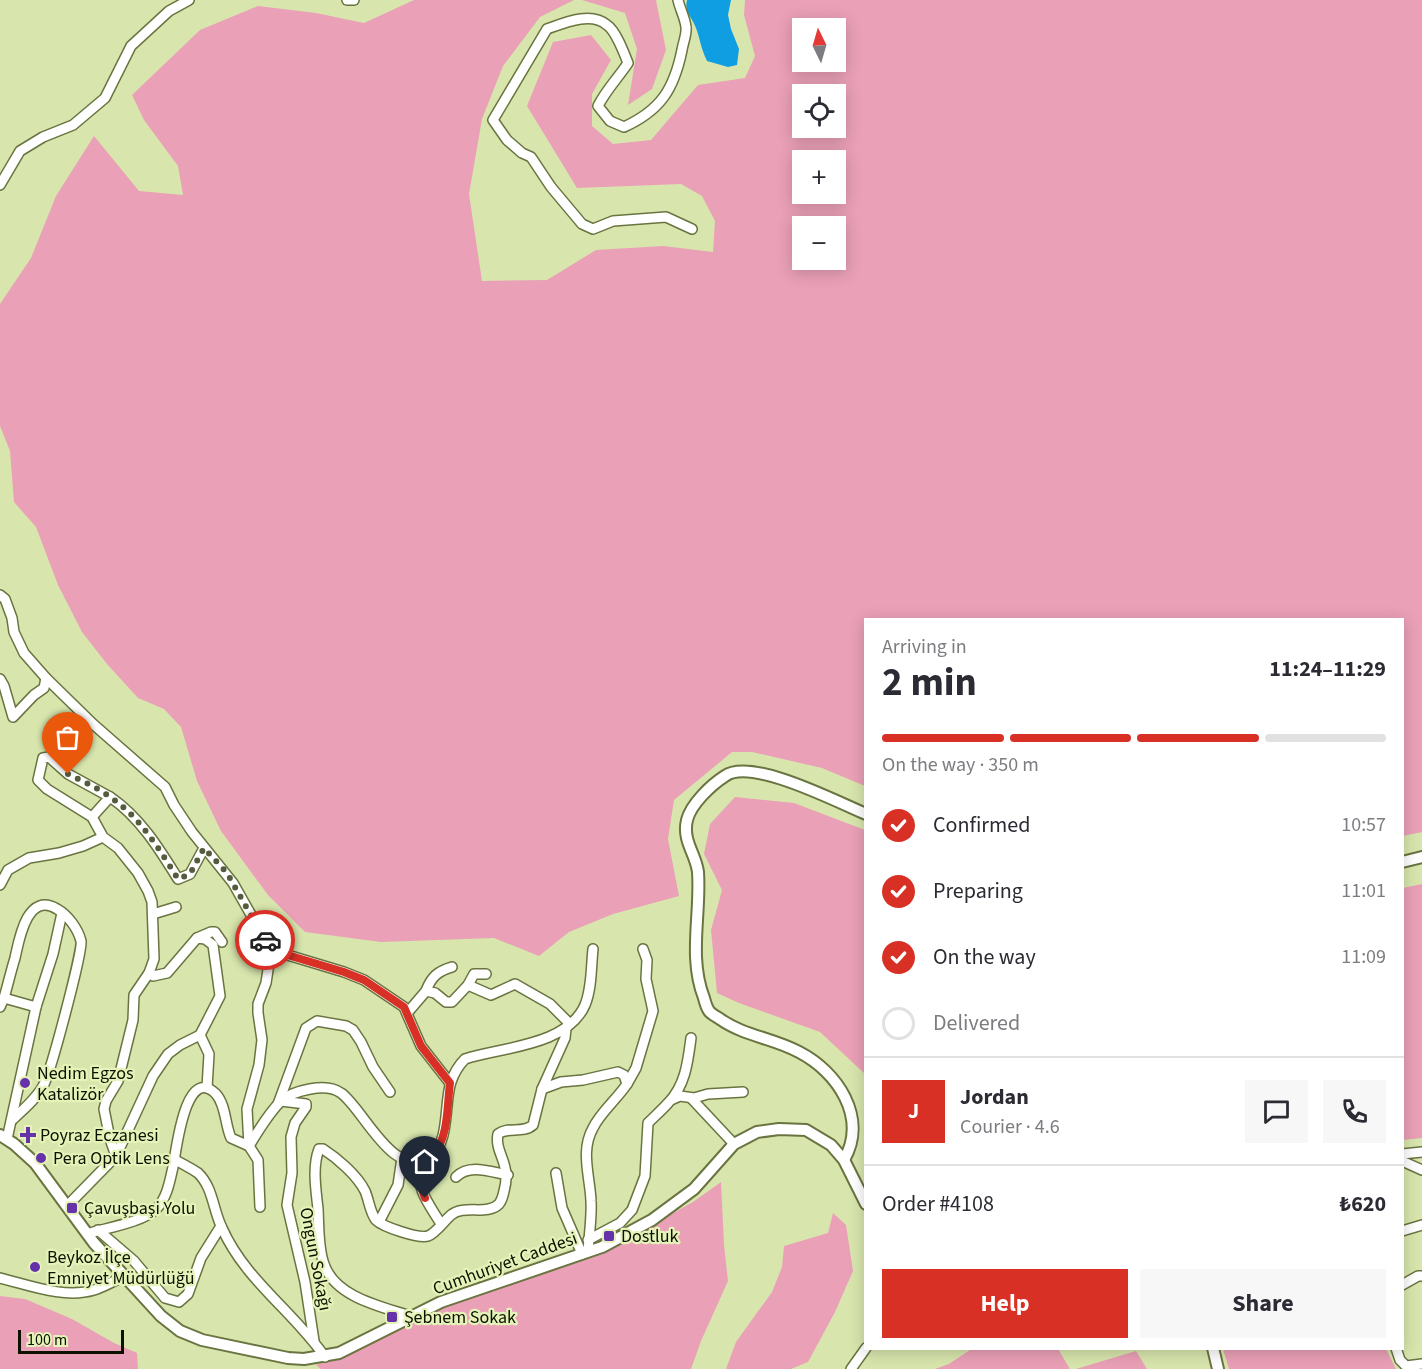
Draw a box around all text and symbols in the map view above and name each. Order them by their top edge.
north arrow [792,18,846,72]
map controls [792,18,846,270]
button: locate [792,84,846,138]
button: + [792,150,846,204]
button: − [792,216,846,270]
text: Arriving in [882,633,967,661]
text: 11:24–11:29 [1269,653,1386,685]
text: 2 min [882,655,977,711]
pin [42,712,93,774]
icon: bag [51,721,84,754]
text: On the way · 350 m [882,751,1039,779]
icon: check [882,809,915,842]
text: Confirmed [933,809,1030,841]
text: 10:57 [1341,811,1386,839]
icon: check [882,875,915,908]
text: Preparing [933,875,1023,907]
text: 11:01 [1341,877,1386,905]
courier [235,910,295,970]
icon: car [249,924,282,957]
icon: check [882,941,915,974]
text: On the way [933,941,1036,973]
text: 11:09 [1341,943,1386,971]
text: Delivered [933,1007,1020,1039]
place label: Nedim Egzos Katalizör [37,1061,134,1107]
marker: Nedim Egzos Katalizör [18,1076,32,1090]
button: chat [1245,1080,1308,1143]
button: phone [1323,1080,1386,1143]
text: Jordan [960,1081,1029,1113]
text: J [908,1095,919,1127]
text: Courier · 4.6 [960,1113,1060,1141]
place label: Poyraz Eczanesi [40,1123,159,1148]
marker: Poyraz Eczanesi [21,1128,35,1142]
pin [399,1136,450,1198]
icon: home [408,1145,441,1178]
place label: Pera Optik Lens [53,1146,170,1171]
marker: Pera Optik Lens [34,1151,48,1165]
text: Order #4108 [882,1188,994,1220]
text: ₺620 [1340,1188,1386,1220]
place label: Çavuşbaşi Yolu [84,1196,195,1221]
marker: Çavuşbaşi Yolu [65,1201,79,1215]
street label: Ongun Sokağı [293,1205,338,1313]
place label: Dostluk [621,1224,678,1249]
street label: Cumhuriyet Caddesi [429,1226,581,1301]
marker: Dostluk [602,1229,616,1243]
place label: Beykoz İlçe Emniyet Müdürlüğü [47,1245,195,1291]
marker: Beykoz İlçe Emniyet Müdürlüğü [28,1260,42,1274]
button: Help [882,1269,1128,1338]
button: Share [1140,1269,1386,1338]
place label: Şebnem Sokak [404,1305,516,1330]
marker: Şebnem Sokak [385,1310,399,1324]
scale bar [18,1327,124,1354]
text: 100 m [27,1329,67,1351]

